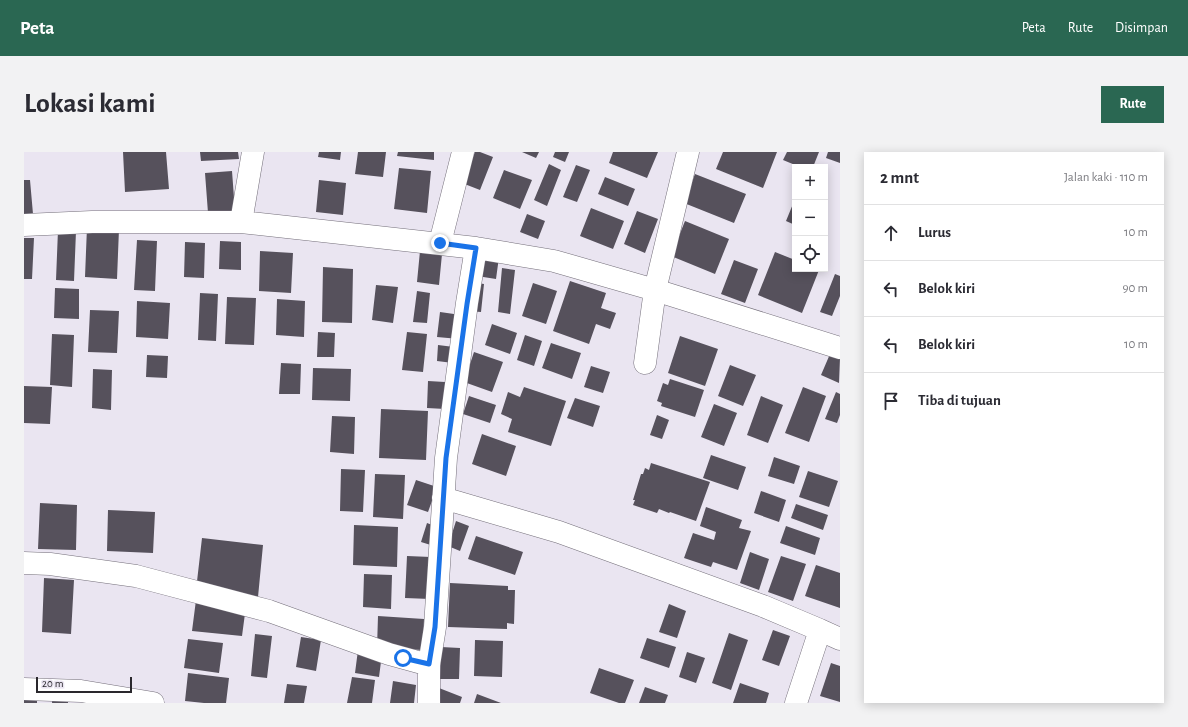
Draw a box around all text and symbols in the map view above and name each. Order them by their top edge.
text: Peta [20,19,54,38]
text: Peta [1022,21,1046,35]
text: Rute [1068,21,1093,35]
text: Disimpan [1115,21,1168,35]
button: Rute [1101,86,1164,123]
text: Lokasi kami [24,90,156,118]
map controls [792,164,828,272]
button: + [792,164,828,200]
text: 2 mnt [880,169,919,186]
text: Jalan kaki · 110 m [1064,171,1148,184]
button: − [792,200,828,236]
icon: ahead [880,222,902,244]
text: Lurus [918,225,951,240]
text: 10 m [1124,226,1148,239]
route end [431,234,449,252]
button: locate [792,236,828,272]
icon: left [880,278,902,300]
text: Belok kiri [918,281,975,296]
text: 90 m [1122,282,1148,295]
icon: left [880,334,902,356]
text: Belok kiri [918,337,975,352]
text: 10 m [1124,338,1148,351]
icon: arrive [880,390,902,412]
text: Tiba di tujuan [918,393,1001,408]
route start [394,649,412,667]
scale bar [36,675,132,694]
text: 20 m [42,678,63,689]

